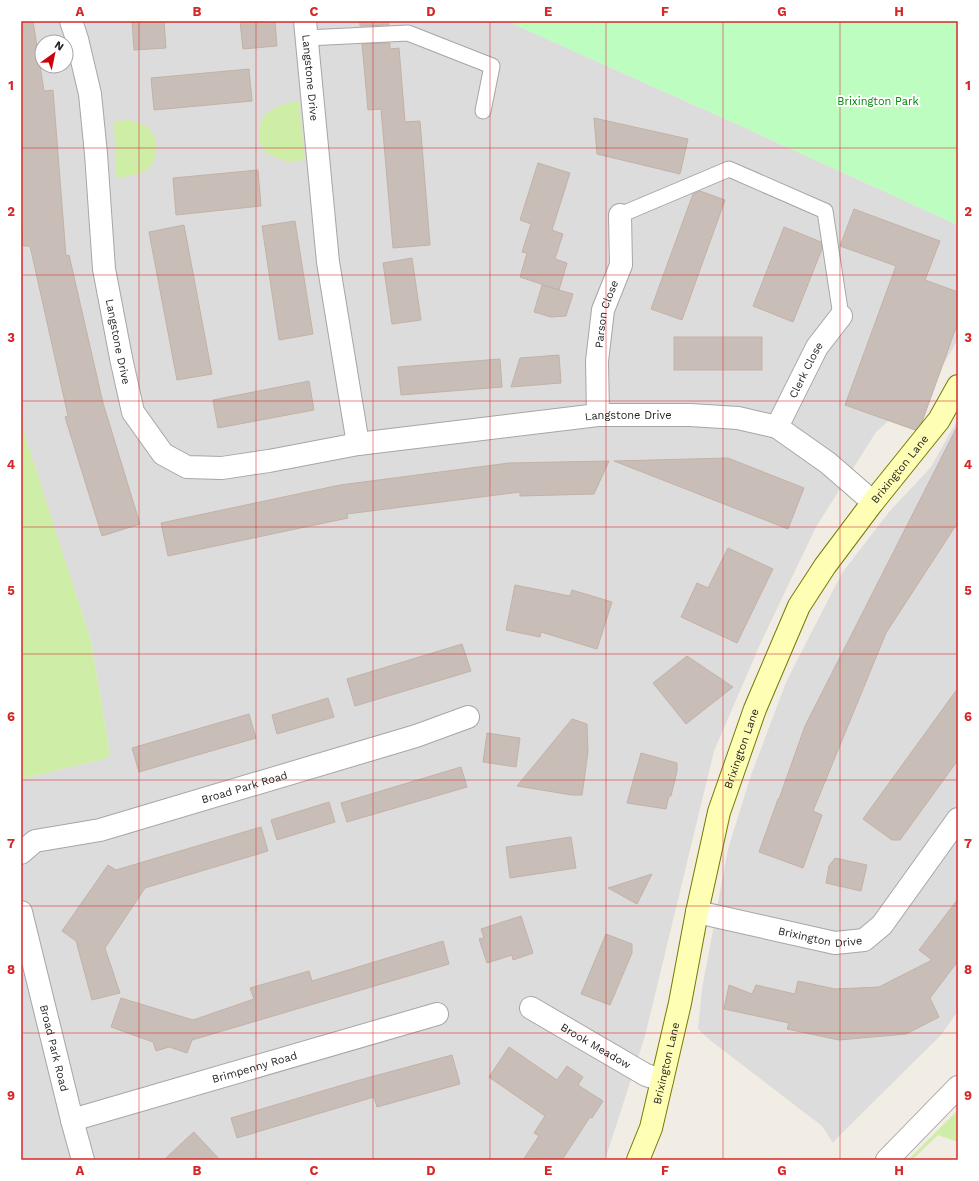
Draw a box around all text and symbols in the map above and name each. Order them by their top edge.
text: A [76,4,85,19]
text: B [193,4,202,19]
text: C [310,4,319,19]
text: D [426,4,436,19]
text: E [544,4,552,19]
text: F [661,4,669,19]
text: G [777,4,787,19]
text: H [894,4,904,19]
north arrow [34,34,74,74]
street label: Langstone Drive [299,34,321,122]
text: N [52,38,66,54]
text: 1 [8,78,14,93]
text: 1 [965,78,971,93]
park label: Brixington Park [837,95,919,108]
text: 2 [7,204,15,219]
text: 2 [964,204,972,219]
street label: Parson Close [593,278,621,349]
street label: Langstone Drive [103,298,133,386]
text: 3 [7,330,15,345]
text: 3 [964,330,972,345]
street label: Clerk Close [787,339,826,400]
street label: Langstone Drive [584,409,672,424]
street label: Brixington Lane [869,433,931,506]
text: 4 [7,457,16,472]
text: 4 [964,457,973,472]
text: 5 [7,583,15,598]
text: 5 [964,583,972,598]
street label: Brixington Lane [722,707,762,790]
text: 6 [7,709,15,724]
text: 6 [964,709,972,724]
street label: Broad Park Road [200,769,289,806]
text: 7 [7,836,15,851]
text: 7 [964,836,972,851]
street label: Brixington Drive [777,924,863,950]
text: 8 [7,962,15,977]
text: 8 [964,962,972,977]
street label: Broad Park Road [37,1003,71,1093]
street label: Brook Meadow [558,1021,633,1072]
street label: Brixington Lane [651,1021,682,1106]
street label: Brimpenny Road [211,1049,299,1086]
text: 9 [7,1088,15,1103]
text: 9 [964,1088,972,1103]
text: A [76,1163,85,1178]
text: B [193,1163,202,1178]
text: C [310,1163,319,1178]
text: D [426,1163,436,1178]
text: E [544,1163,552,1178]
text: F [661,1163,669,1178]
text: G [777,1163,787,1178]
text: H [894,1163,904,1178]

